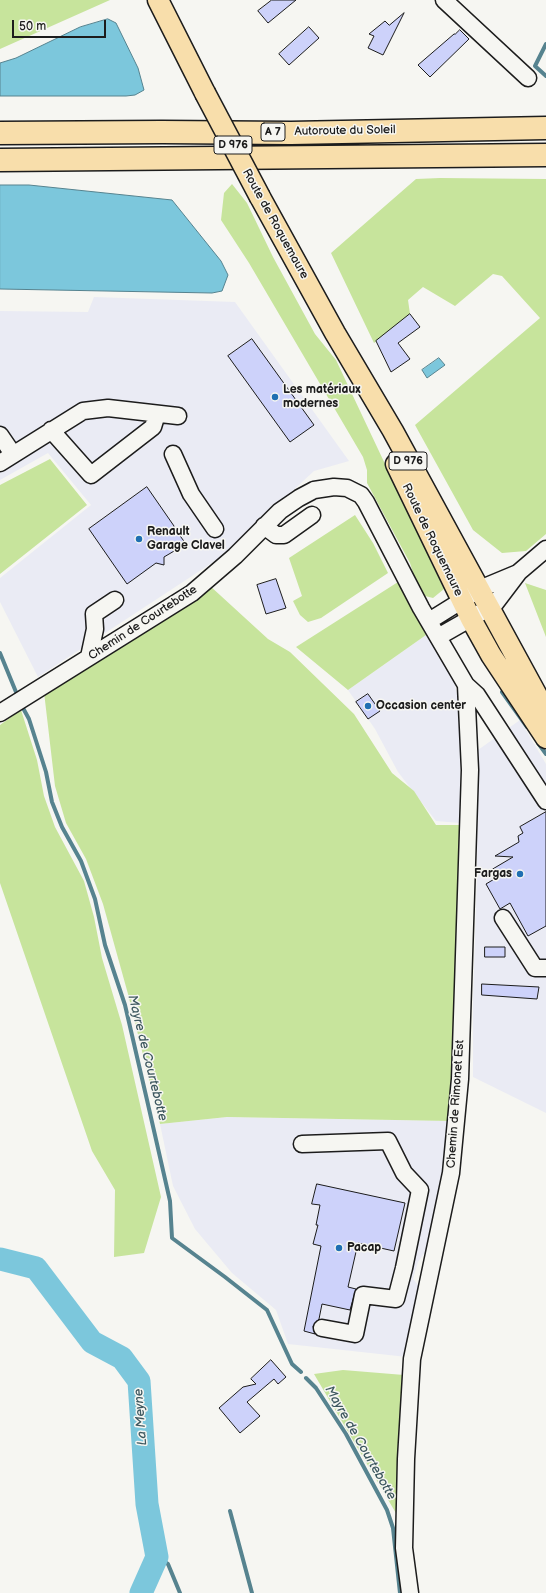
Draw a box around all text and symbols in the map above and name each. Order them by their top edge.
scale bar [14,12,108,38]
text: 50 m [19,19,46,34]
road number: A 7 [261,123,285,141]
street label: Autoroute du Soleil [294,123,396,139]
road number: D 976 [214,136,252,154]
street label: Route de Roquemaure [239,166,311,282]
place label: Les matériaux modernes [283,383,360,411]
marker: Les matériaux modernes [270,392,280,402]
road number: D 976 [389,452,427,470]
street label: Route de Roquemaure [398,481,466,599]
place label: Renault Garage Clavel [147,525,225,553]
marker: Renault Garage Clavel [134,534,144,544]
street label: Chemin de Courtebotte [86,582,200,664]
place label: Occasion center [376,699,466,713]
marker: Occasion center [363,701,373,711]
place label: Fargas [474,867,512,881]
marker: Fargas [515,869,525,879]
water label: Mayre de Courtebotte [124,993,170,1123]
street label: Chemin de Rimonet Est [444,1039,468,1169]
place label: Pacap [347,1241,381,1255]
marker: Pacap [334,1243,344,1253]
water label: Mayre de Courtebotte [321,1383,399,1503]
water label: La Meyne [131,1388,151,1446]

